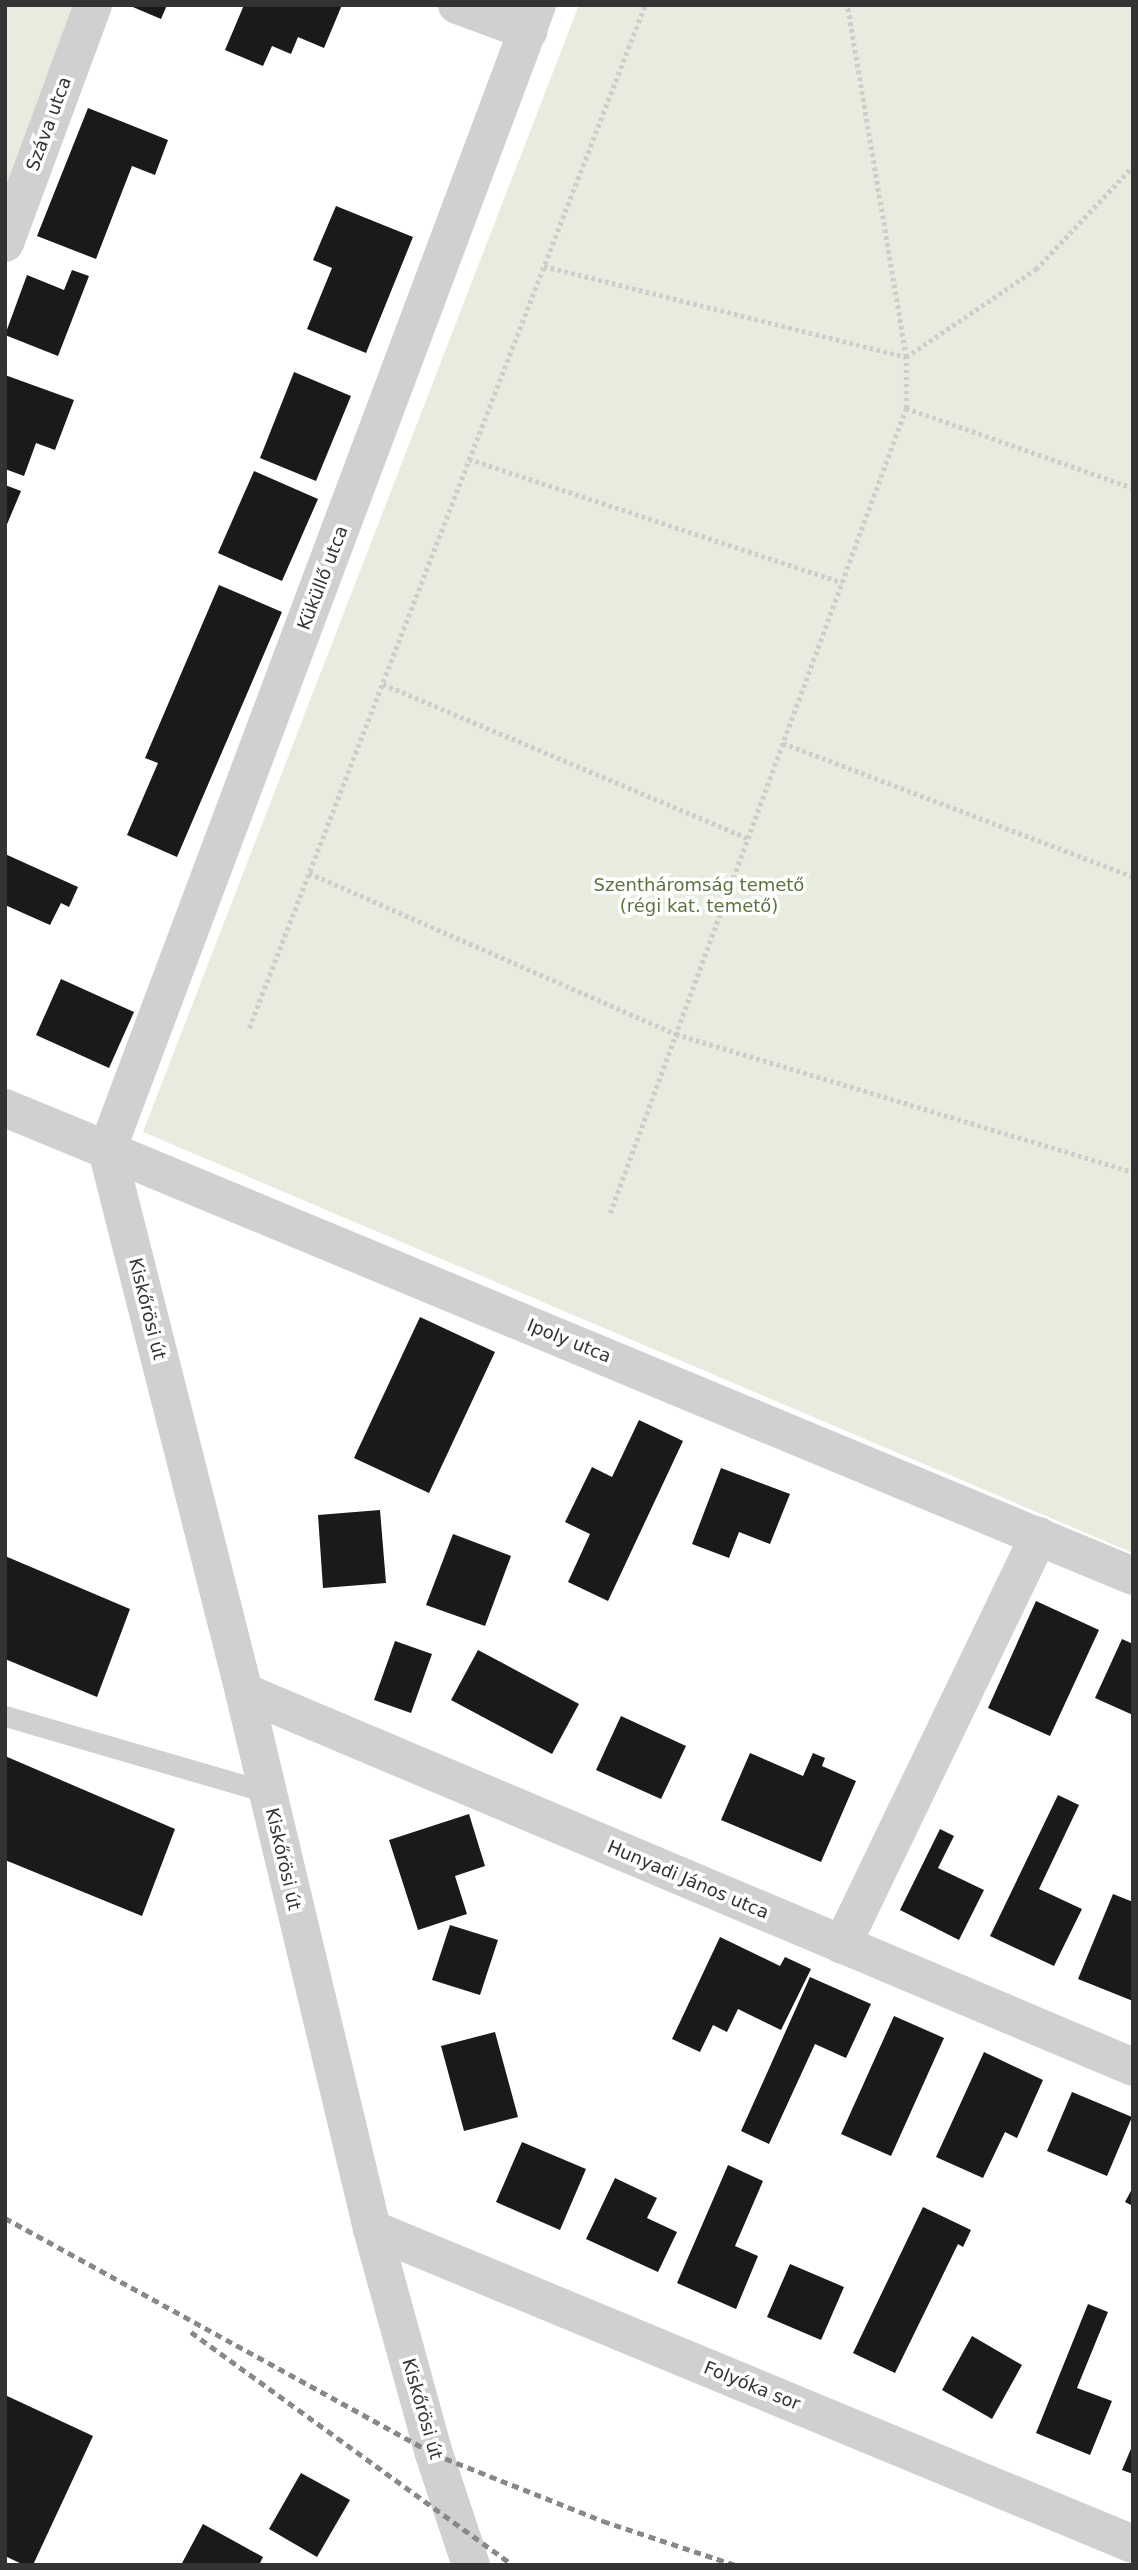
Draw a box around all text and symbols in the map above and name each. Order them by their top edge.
street label: Száva utca [22,74,76,174]
street label: Küküllő utca [293,523,353,633]
park label: Szentháromság temető (régi kat. temető) [594,875,804,917]
street label: Kiskőrösi út [124,1256,170,1362]
street label: Ipoly utca [524,1314,614,1368]
street label: Kiskőrösi út [261,1806,305,1912]
street label: Hunyadi János utca [604,1836,772,1924]
street label: Kiskőrösi út [397,2356,447,2462]
street label: Folyóka sor [701,2357,803,2415]

